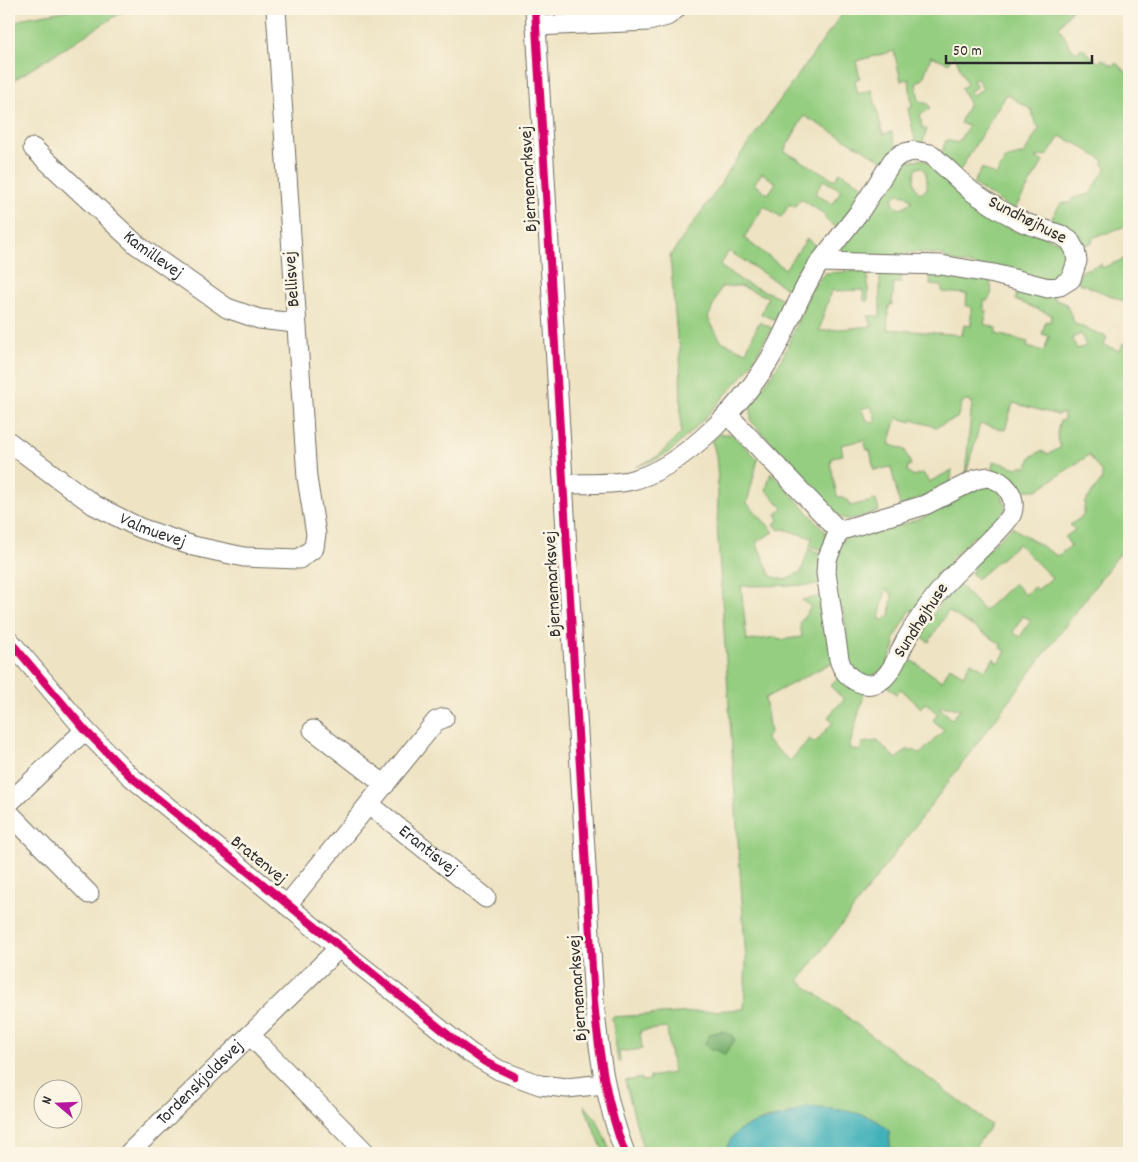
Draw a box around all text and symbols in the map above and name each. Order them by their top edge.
scale bar [946,32,1092,64]
text: 50 m [953,41,982,63]
street label: Bjernemarksvej [515,125,545,233]
street label: Sundhøjhuse [983,191,1071,251]
street label: Kamillevej [117,225,188,286]
street label: Bellisvej [279,250,307,308]
street label: Valmuevej [115,507,189,555]
street label: Bjernemarksvej [539,530,569,638]
street label: Sundhøjhuse [888,579,956,663]
street label: Erantisvej [393,820,462,882]
street label: Bratenvej [224,830,292,892]
street label: Bjernemarksvej [563,934,595,1042]
street label: Tordenskjoldsvej [151,1035,250,1132]
north arrow [32,1080,82,1130]
text: N [37,1094,58,1107]

